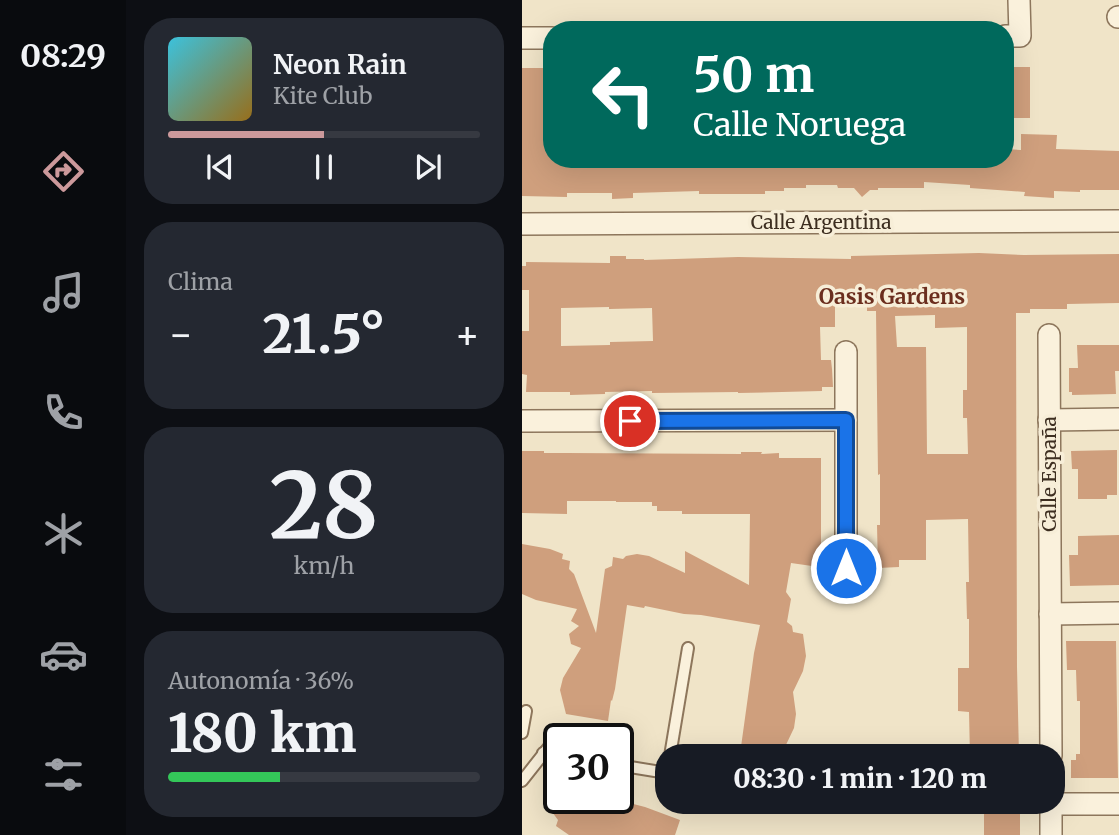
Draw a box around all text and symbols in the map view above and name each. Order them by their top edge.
text: 08:29 [20,36,106,76]
text: 50 m [693,44,814,105]
text: Neon Rain [273,48,407,81]
icon: left [578,49,669,140]
text: Kite Club [273,81,372,110]
text: Calle Noruega [693,105,906,145]
icon: directions [39,147,88,196]
icon: previous [201,148,239,186]
icon: pause [305,148,343,186]
icon: next [409,148,447,186]
street label: Calle Argentina [751,210,891,234]
text: Clima [168,267,233,296]
icon: music [39,268,88,317]
district label: Oasis Gardens [819,283,965,310]
text: 21.5° [263,302,385,367]
text: − [168,311,193,358]
text: + [455,311,480,358]
icon: phone [39,388,88,437]
pin [600,391,660,451]
icon: arrive [611,402,649,440]
street label: Calle España [1037,416,1061,532]
text: 28 [269,448,379,563]
icon: climate [39,509,88,558]
position arrow [809,531,883,605]
text: km/h [294,551,354,580]
icon: car [39,630,88,679]
text: Autonomía · 36% [168,666,354,695]
text: 180 km [168,701,356,766]
speed limit sign: 30 [543,723,634,814]
icon: filters [39,750,88,799]
text: 08:30 · 1 min · 120 m [733,762,987,795]

